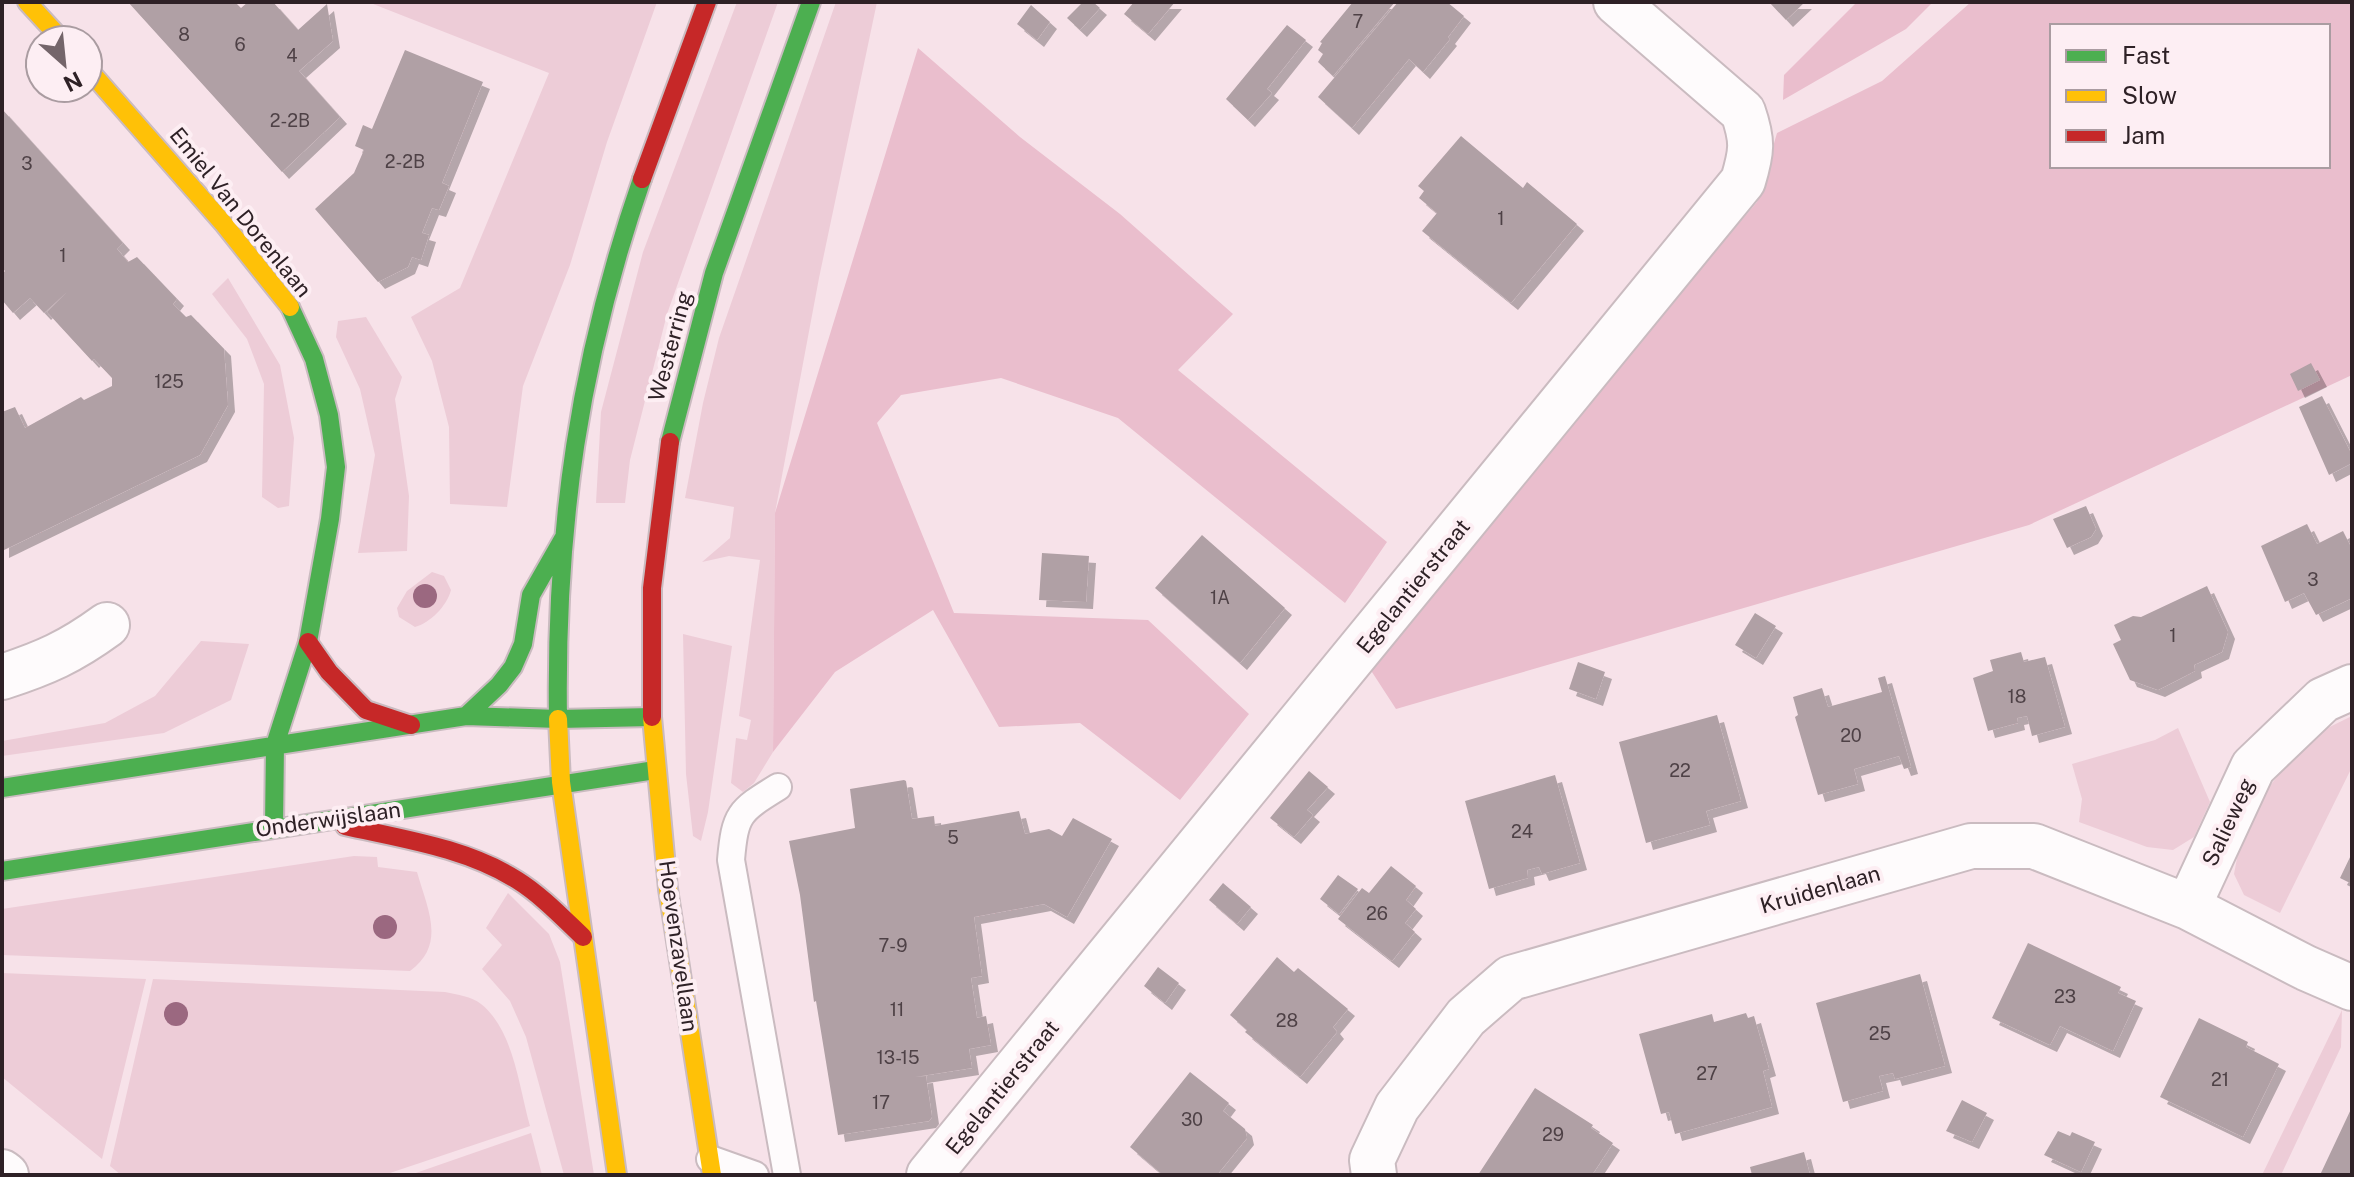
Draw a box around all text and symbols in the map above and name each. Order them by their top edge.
house number: 7 [1353,11,1363,32]
north arrow [24,24,104,104]
house number: 8 [178,24,190,45]
legend [2050,24,2330,168]
house number: 6 [234,34,246,55]
text: Fast [2122,41,2170,69]
house number: 4 [286,45,298,66]
text: N [60,66,87,97]
text: Slow [2122,81,2177,109]
house number: 2-2B [270,110,310,131]
text: Jam [2122,121,2165,149]
street label: Emiel Van Dorenlaan [165,122,317,302]
house number: 2-2B [385,151,425,172]
house number: 3 [21,153,33,174]
house number: 1 [1497,208,1505,229]
house number: 1 [59,245,67,266]
street label: Westerring [643,288,697,404]
house number: 125 [154,371,184,392]
street label: Egelantierstraat [1351,514,1475,658]
house number: 3 [2307,569,2319,590]
house number: 1A [1210,587,1230,608]
house number: 1 [2169,625,2177,646]
house number: 18 [2008,686,2026,707]
house number: 20 [1840,725,1862,746]
house number: 22 [1669,760,1691,781]
street label: Salieweg [2196,774,2260,870]
street label: Onderwijslaan [254,796,402,842]
house number: 24 [1511,821,1533,842]
house number: 5 [947,827,959,848]
street label: Hoevenzavellaan [654,858,704,1034]
street label: Kruidenlaan [1757,859,1883,919]
house number: 26 [1366,903,1388,924]
house number: 7-9 [879,935,907,956]
house number: 23 [2054,986,2076,1007]
house number: 11 [890,999,904,1020]
house number: 28 [1276,1010,1298,1031]
street label: Egelantierstraat [940,1015,1064,1159]
house number: 25 [1869,1023,1891,1044]
house number: 13-15 [877,1047,919,1068]
house number: 27 [1696,1063,1718,1084]
house number: 21 [2211,1069,2229,1090]
house number: 17 [872,1092,890,1113]
house number: 30 [1181,1109,1203,1130]
house number: 29 [1542,1124,1564,1145]

